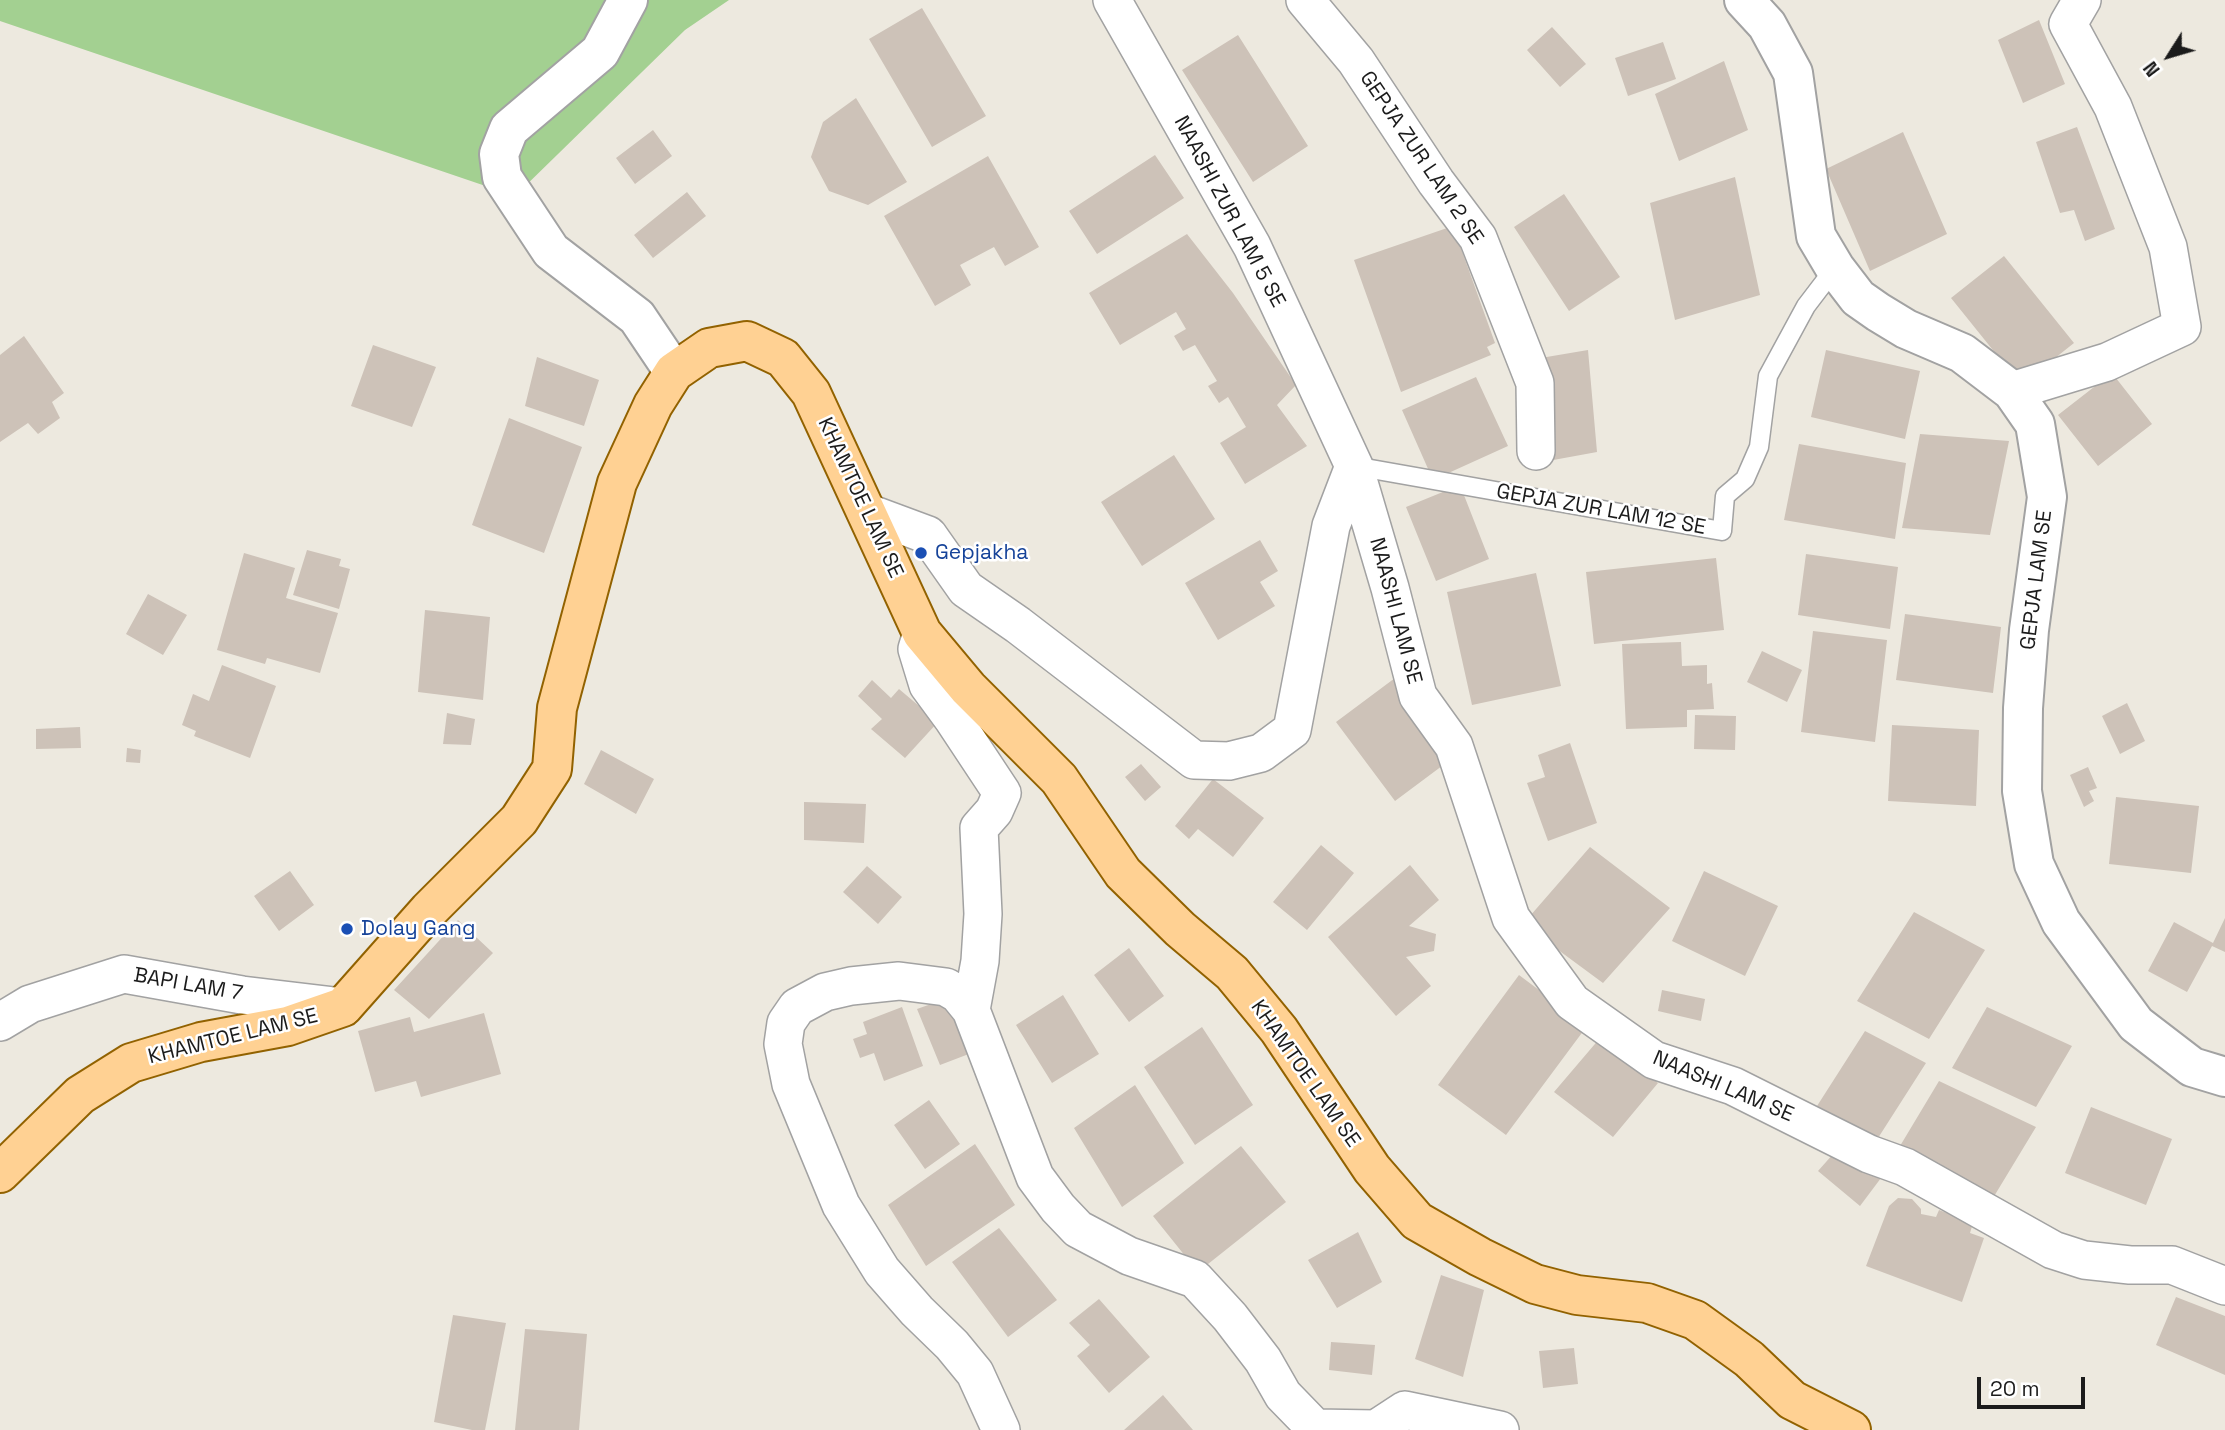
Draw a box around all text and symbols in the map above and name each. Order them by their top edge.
north arrow [2134,21,2204,91]
text: N [2138,56,2166,82]
street label: GEPJA ZUR LAM 2 SE [1354,67,1488,249]
street label: NAASHI ZUR LAM 5 SE [1168,112,1290,312]
street label: KHAMTOE LAM SE [812,414,908,582]
street label: GEPJA ZUR LAM 12 SE [1494,479,1708,541]
street label: GEPJA LAM SE [2016,509,2058,651]
street label: NAASHI LAM SE [1363,535,1427,687]
place label: Gepjakha [935,540,1028,566]
marker: Gepjakha [913,545,929,561]
place label: Dolay Gang [361,916,475,942]
marker: Dolay Gang [339,921,355,937]
street label: BAPI LAM 7 [132,963,244,1007]
street label: KHAMTOE LAM SE [1245,996,1365,1152]
street label: KHAMTOE LAM SE [146,1004,320,1070]
street label: NAASHI LAM SE [1649,1046,1797,1128]
scale bar [1980,1364,2088,1408]
text: 20 m [1990,1375,2040,1402]

